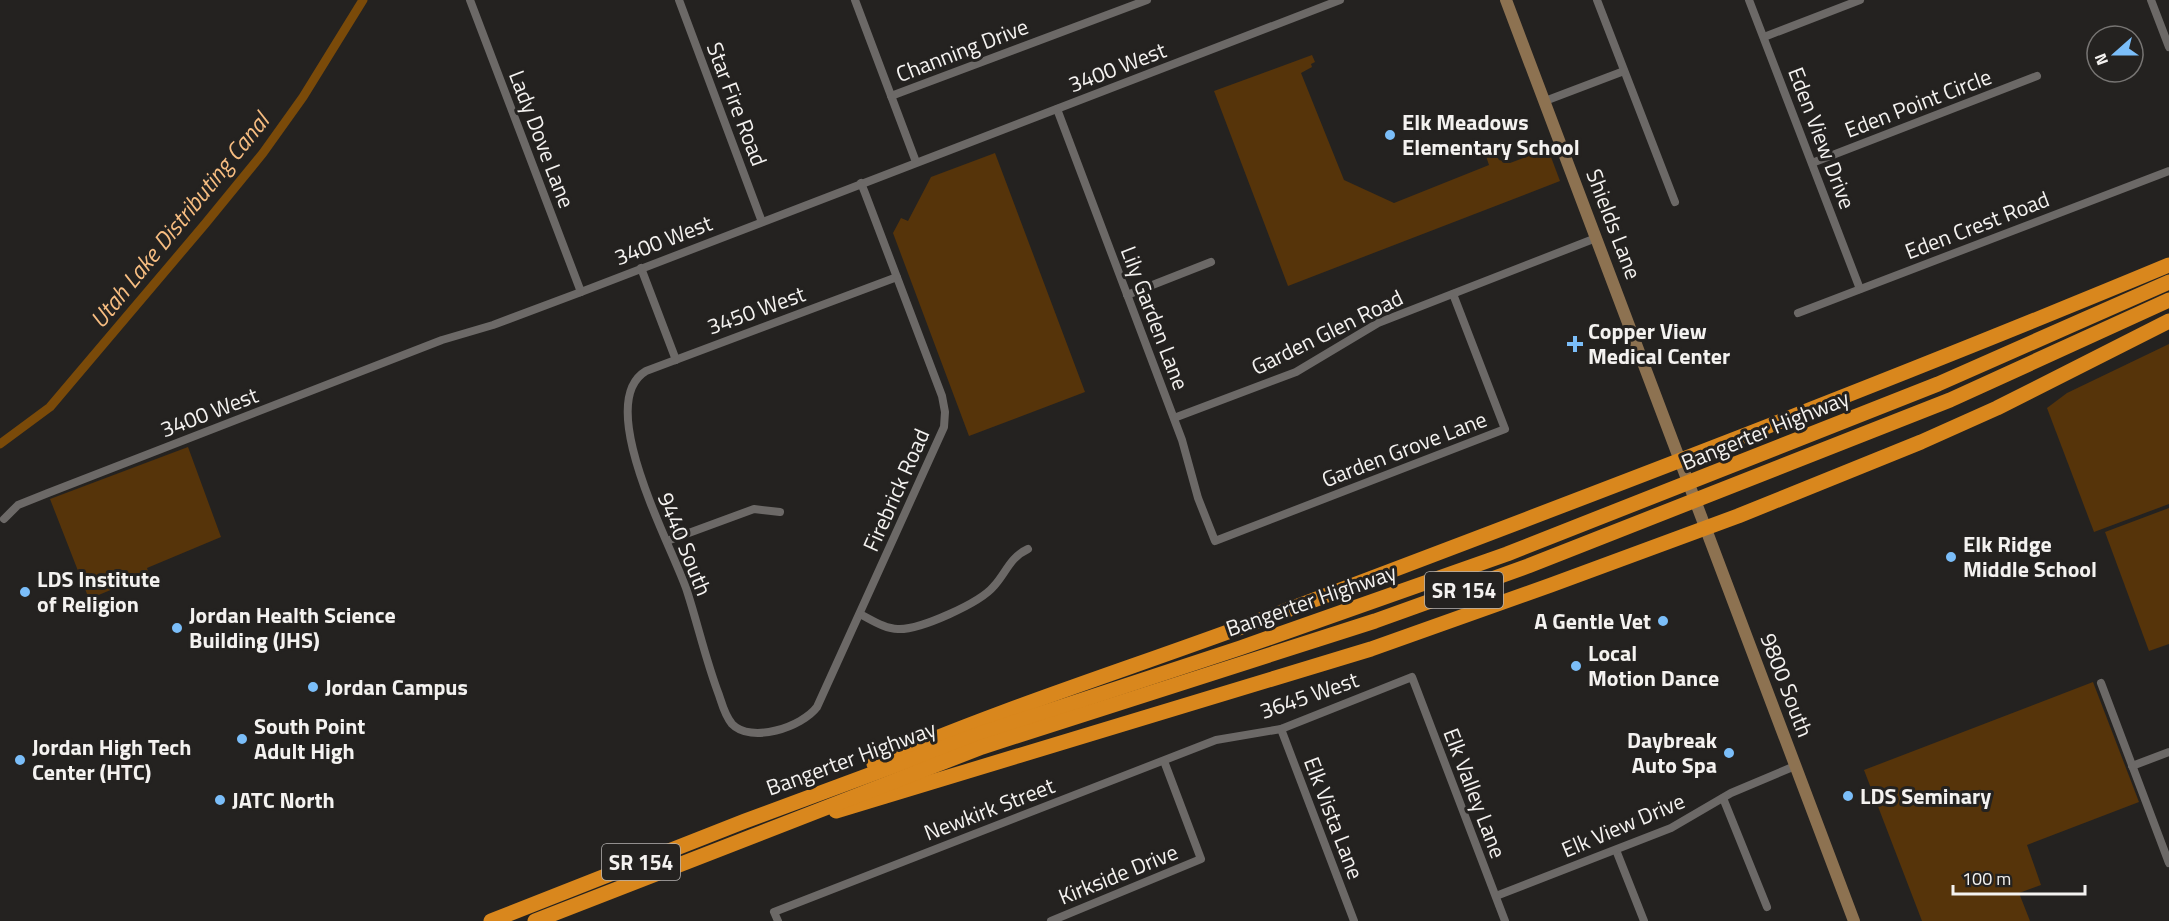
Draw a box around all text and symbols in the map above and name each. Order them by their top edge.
street label: Channing Drive [891,9,1033,91]
north arrow [2085,24,2145,84]
street label: 3400 West [1063,33,1171,101]
street label: Star Fire Road [698,37,776,171]
text: N [2088,50,2114,69]
street label: Eden Point Circle [1840,59,1996,147]
street label: Eden View Drive [1779,62,1865,214]
street label: Lady Dove Lane [500,65,584,213]
water label: Utah Lake Distributing Canal [81,102,279,335]
place label: Elk Meadows Elementary School [1402,105,1580,164]
marker: Elk Meadows Elementary School [1383,128,1397,142]
street label: Shields Lane [1577,164,1651,284]
street label: Eden Crest Road [1900,182,2054,268]
street label: 3400 West [609,206,717,274]
street label: Lily Garden Lane [1112,241,1198,395]
street label: 3450 West [702,276,810,343]
street label: Garden Glen Road [1245,280,1409,384]
place label: Copper View Medical Center [1588,314,1730,373]
marker: Copper View Medical Center [1566,335,1584,353]
street label: 3400 West [155,378,263,446]
street label: Bangerter Highway [1676,381,1854,479]
street label: Garden Grove Lane [1316,402,1492,496]
street label: Firebrick Road [854,423,938,557]
street label: 9440 South [649,487,721,601]
place label: Elk Ridge Middle School [1963,527,2097,586]
marker: Elk Ridge Middle School [1944,550,1958,564]
street label: Bangerter Highway [1221,555,1401,645]
place label: LDS Institute of Religion [37,562,160,621]
road number: SR 154 [1425,572,1503,608]
marker: LDS Institute of Religion [18,585,32,599]
place label: Jordan Health Science Building (JHS) [189,598,396,657]
place label: A Gentle Vet [1534,604,1651,638]
marker: A Gentle Vet [1656,614,1670,628]
marker: Jordan Health Science Building (JHS) [170,621,184,635]
street label: 9800 South [1752,628,1822,742]
place label: Local Motion Dance [1588,636,1719,695]
marker: Local Motion Dance [1569,659,1583,673]
street label: 3645 West [1255,662,1363,728]
place label: Jordan Campus [325,670,468,704]
marker: Jordan Campus [306,680,320,694]
place label: South Point Adult High [254,709,365,768]
street label: Bangerter Highway [761,711,941,805]
street label: Elk Valley Lane [1435,723,1515,863]
place label: Daybreak Auto Spa [1627,723,1718,782]
place label: Jordan High Tech Center (HTC) [32,730,191,789]
marker: South Point Adult High [235,732,249,746]
marker: Daybreak Auto Spa [1722,746,1736,760]
street label: Elk Vista Lane [1295,752,1373,884]
marker: Jordan High Tech Center (HTC) [13,753,27,767]
street label: Newkirk Street [919,768,1060,850]
place label: LDS Seminary [1860,779,1991,813]
place label: JATC North [232,783,335,817]
street label: Elk View Drive [1556,784,1690,866]
marker: LDS Seminary [1841,789,1855,803]
marker: JATC North [213,793,227,807]
street label: Kirkside Drive [1053,835,1183,913]
road number: SR 154 [602,844,680,880]
scale bar [1953,858,2085,896]
text: 100 m [1962,865,2011,892]

